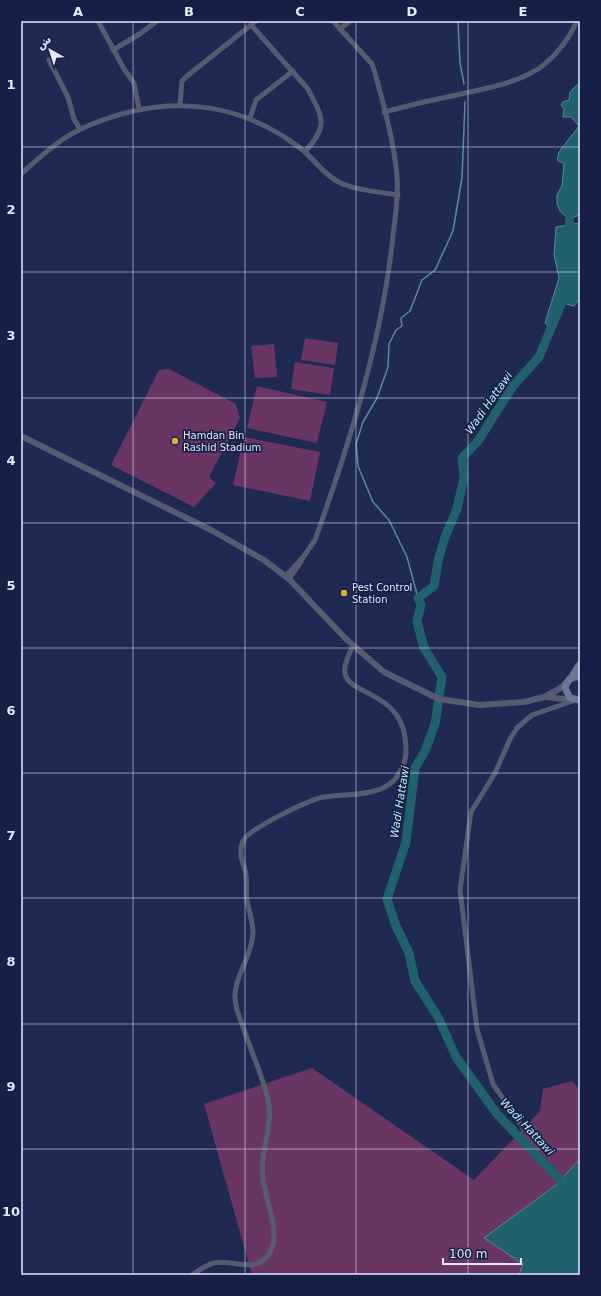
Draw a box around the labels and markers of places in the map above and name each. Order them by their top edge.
place label: Hamdan Bin Rashid Stadium [183,430,261,453]
marker: Hamdan Bin Rashid Stadium [170,436,180,446]
place label: Pest Control Station [352,582,412,605]
marker: Pest Control Station [339,588,349,598]

